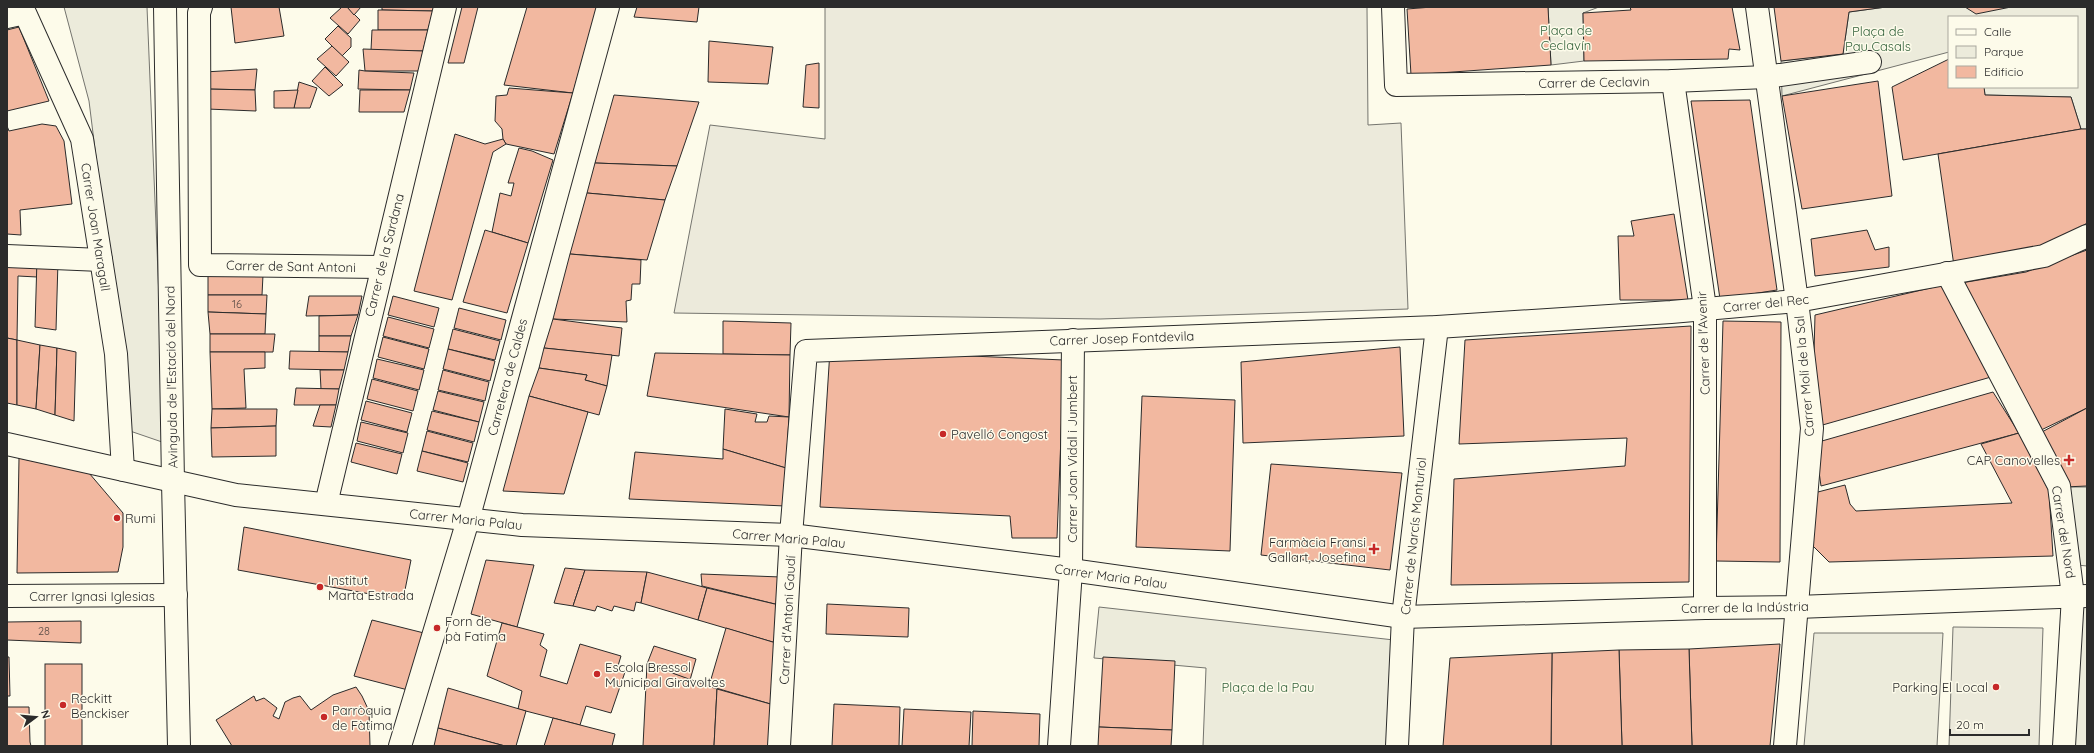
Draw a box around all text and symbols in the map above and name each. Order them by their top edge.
legend [1948,16,2078,88]
park label: Plaça de Ceclavín [1540,22,1592,53]
park label: Plaça de Pau Casals [1845,23,1911,54]
text: Calle [1984,24,2012,39]
text: Parque [1984,44,2024,59]
text: Edificio [1984,64,2024,79]
street label: Carrer de Ceclavin [1538,73,1650,91]
street label: Carrer Joan Maragall [78,162,114,292]
street label: Carrer de la Sardana [361,192,407,318]
street label: Carrer de Sant Antoni [226,257,356,275]
street label: Avinguda de l'Estació del Nord [161,286,181,468]
street label: Carrer del Rec [1722,290,1810,315]
street label: Carrer de l'Avenir [1693,291,1713,395]
house number: 16 [232,297,242,311]
street label: Carrer Molí de la Sal [1791,315,1817,437]
street label: Carretera de Caldes [484,317,530,437]
street label: Carrer Josep Fontdevila [1049,327,1195,349]
street label: Carrer Joan Vidal i Jumbert [1064,375,1080,543]
place label: Pavelló Congost [951,426,1048,442]
marker: Pavelló Congost [938,429,948,439]
place label: CAP Canovelles [1967,452,2060,468]
marker: CAP Canovelles [2063,454,2075,466]
street label: Carrer de Narcís Monturiol [1397,456,1429,616]
street label: Carrer del Nord [2049,484,2079,580]
street label: Carrer Maria Palau [409,505,523,533]
place label: Rumi [125,510,156,526]
marker: Rumi [112,513,122,523]
street label: Carrer Maria Palau [732,525,846,551]
place label: Farmàcia Fransi Gallart, Josefina [1268,534,1366,565]
marker: Farmàcia Fransi Gallart, Josefina [1369,544,1379,554]
street label: Carrer d'Antoni Gaudí [776,555,798,685]
street label: Carrer Maria Palau [1054,560,1168,592]
place label: Institut Marta Estrada [328,572,414,603]
marker: Institut Marta Estrada [315,582,325,592]
street label: Carrer Ignasi Iglesias [29,588,155,604]
street label: Carrer de la Indústria [1681,598,1809,616]
place label: Forn de pà Fatima [445,613,506,644]
marker: Forn de pà Fatima [432,623,442,633]
house number: 28 [38,624,50,638]
place label: Escola Bressol Municipal Giravoltes [605,659,725,690]
marker: Escola Bressol Municipal Giravoltes [592,669,602,679]
park label: Plaça de la Pau [1222,679,1314,695]
place label: Parking El Local [1892,679,1988,695]
marker: Parking El Local [1991,682,2001,692]
place label: Reckitt Benckiser [71,690,129,721]
north arrow [16,697,56,737]
marker: Reckitt Benckiser [58,700,68,710]
place label: Parròquia de Fàtima [332,702,393,733]
text: N [38,708,53,720]
scale bar [1950,711,2029,737]
marker: Parròquia de Fàtima [319,712,329,722]
text: 20 m [1956,717,1984,732]

